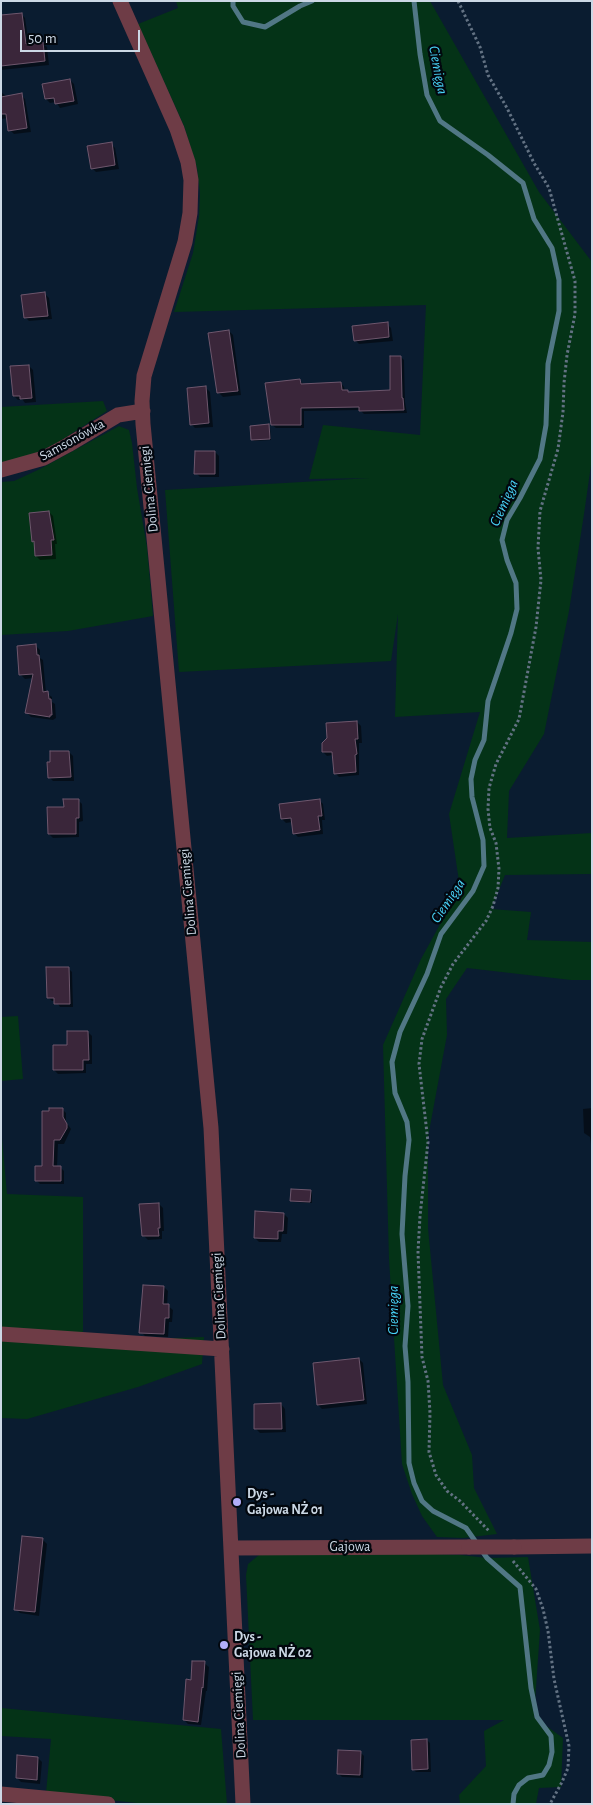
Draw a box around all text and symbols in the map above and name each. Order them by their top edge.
scale bar [22,20,142,52]
text: 50 m [28,31,57,46]
water label: Ciemięga [424,44,452,96]
street label: Samsonówka [37,415,107,465]
street label: Dolina Ciemięgi [136,445,162,533]
water label: Ciemięga [486,477,522,529]
street label: Dolina Ciemięgi [176,848,200,936]
water label: Ciemięga [427,876,469,926]
street label: Dolina Ciemięgi [208,1252,230,1340]
water label: Ciemięga [384,1285,402,1335]
place label: Dys - Gajowa NŻ 01 [247,1486,323,1518]
marker: Dys - Gajowa NŻ 01 [231,1496,243,1508]
street label: Gajowa [330,1539,370,1555]
place label: Dys - Gajowa NŻ 02 [234,1629,312,1661]
marker: Dys - Gajowa NŻ 02 [218,1639,230,1651]
street label: Dolina Ciemięgi [228,1671,250,1759]

